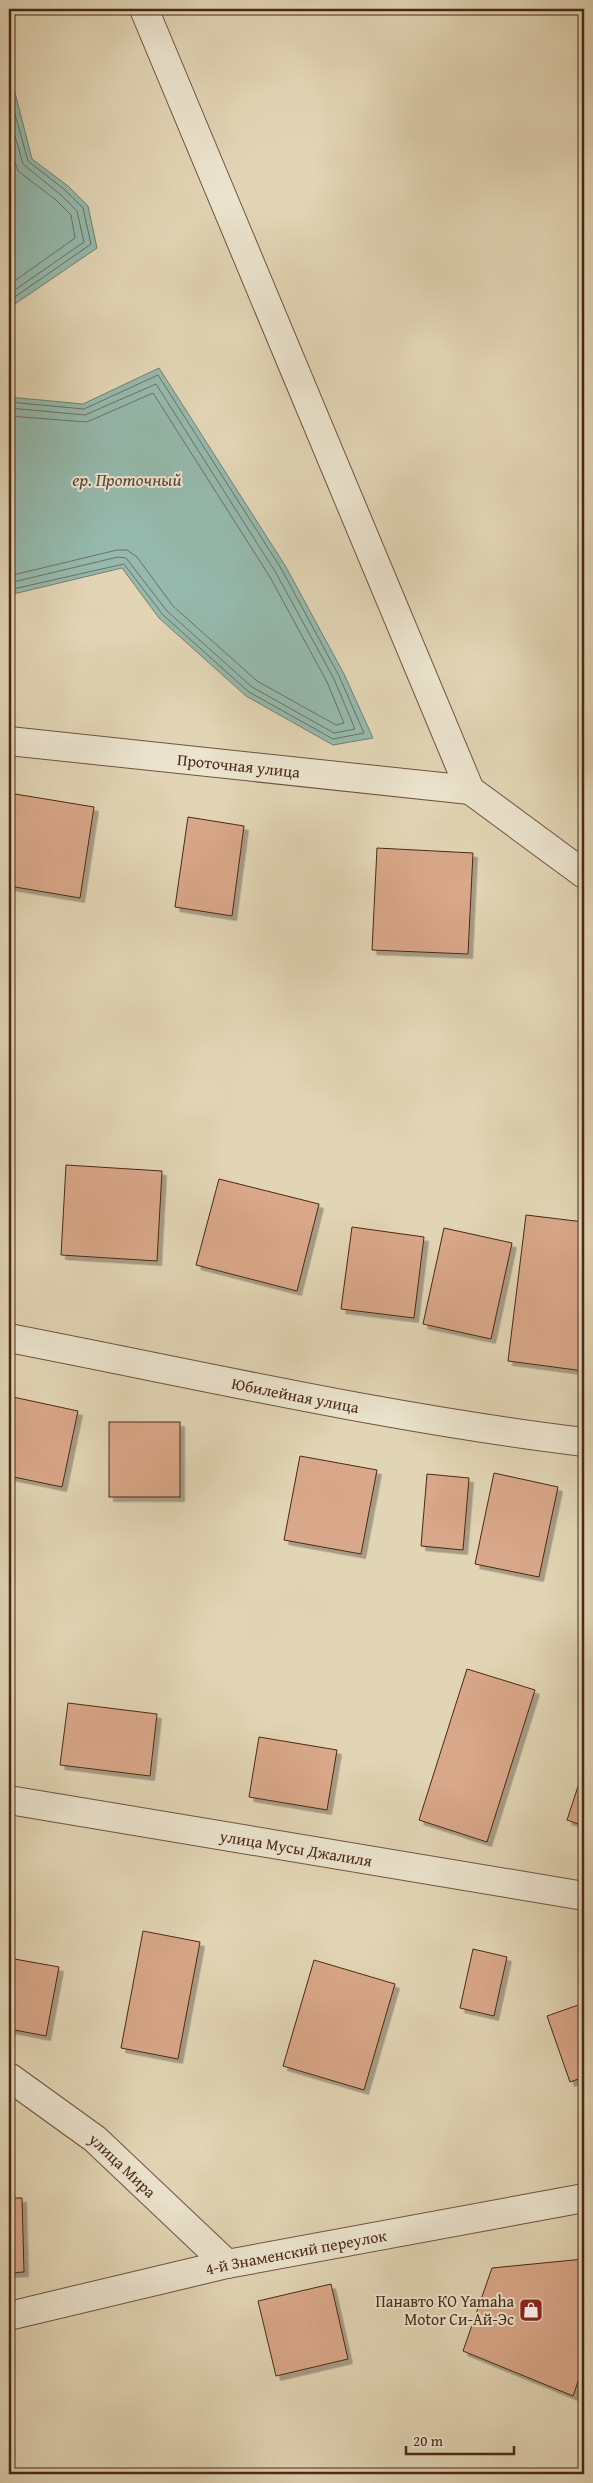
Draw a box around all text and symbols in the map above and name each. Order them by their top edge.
water label: ер. Проточный [72,466,182,493]
street label: Проточная улица [176,747,302,784]
street label: Юбилейная улица [230,1371,361,1419]
street label: улица Мусы Джалиля [217,1823,374,1872]
street label: улица Мира [83,2126,162,2203]
street label: 4-й Знаменский переулок [203,2223,389,2281]
place label: Панавто КО Yamaha Motor Си-Ай-Эс [375,2289,514,2331]
shop icon: Панавто КО Yamaha Motor Си-Ай-Эс [518,2297,544,2323]
scale bar [406,2423,513,2455]
text: 20 m [413,2430,444,2451]

